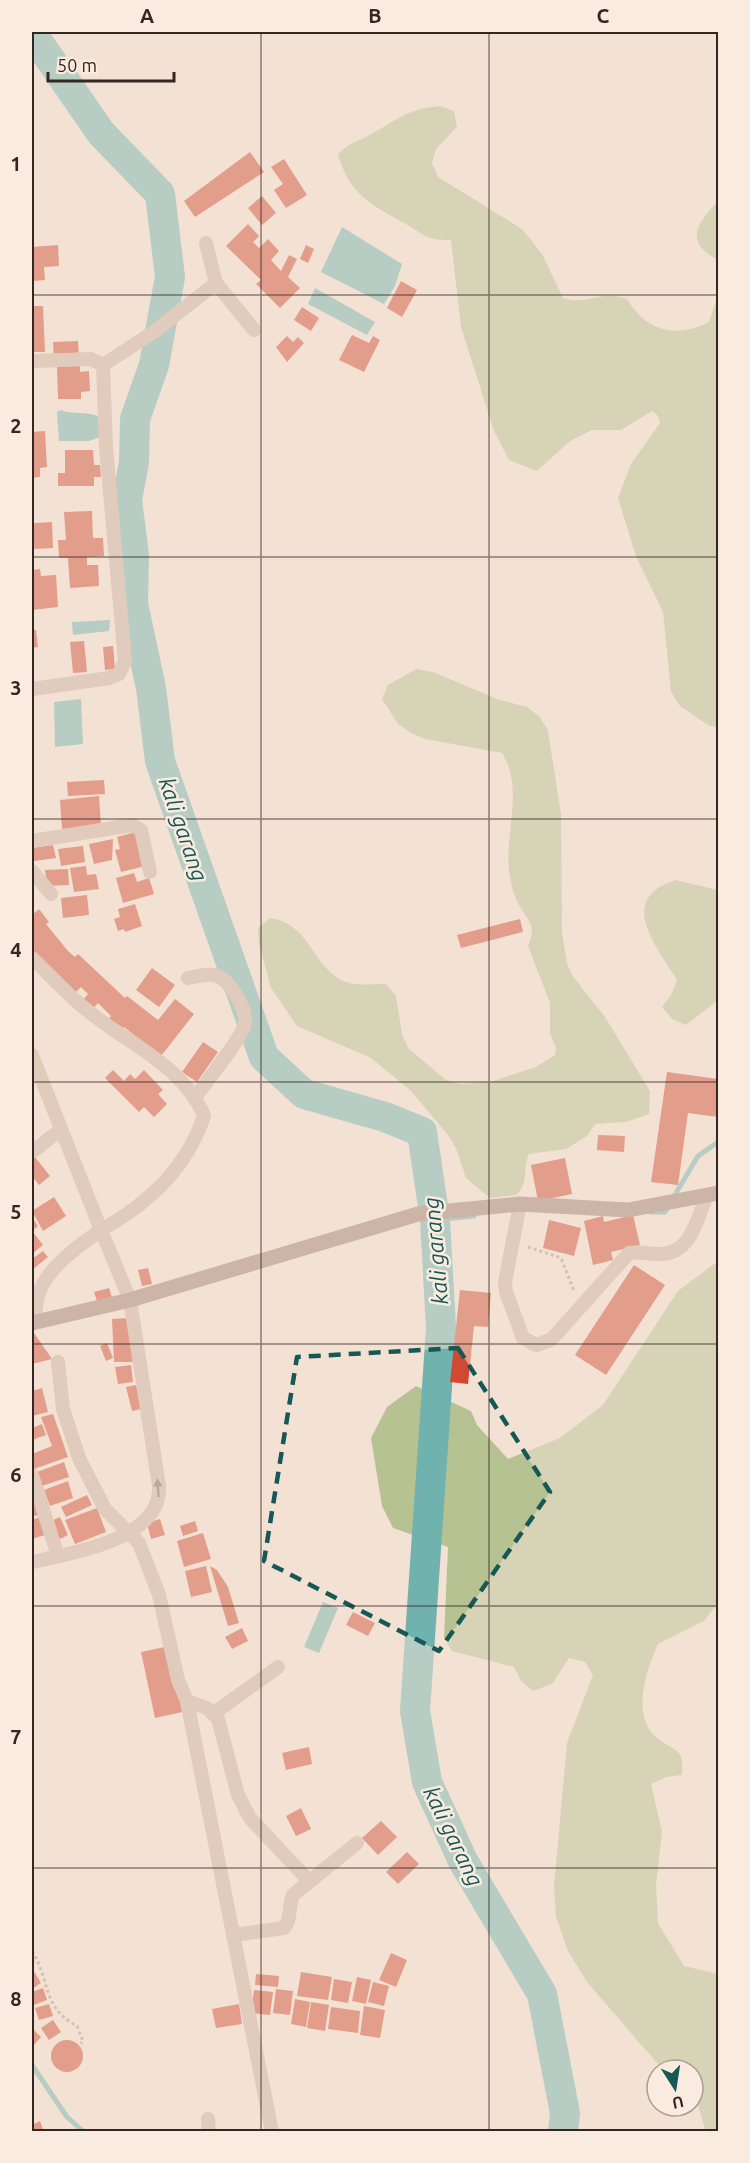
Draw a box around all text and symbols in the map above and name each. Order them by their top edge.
text: A [140,4,154,27]
text: B [368,4,382,27]
text: C [597,4,610,27]
scale bar [48,45,174,83]
text: 50 m [57,55,97,75]
text: 1 [10,152,22,175]
text: 2 [10,414,22,437]
text: 3 [10,676,22,699]
water label: kali garang [155,774,213,884]
text: 4 [10,938,22,961]
water label: kali garang [418,1196,452,1306]
text: 5 [10,1200,22,1223]
text: 6 [10,1463,22,1486]
one-way arrow [153,1479,163,1498]
text: 7 [10,1725,22,1748]
water label: kali garang [419,1782,489,1890]
text: 8 [10,1987,22,2010]
north arrow [645,2058,705,2118]
text: U [671,2093,685,2113]

